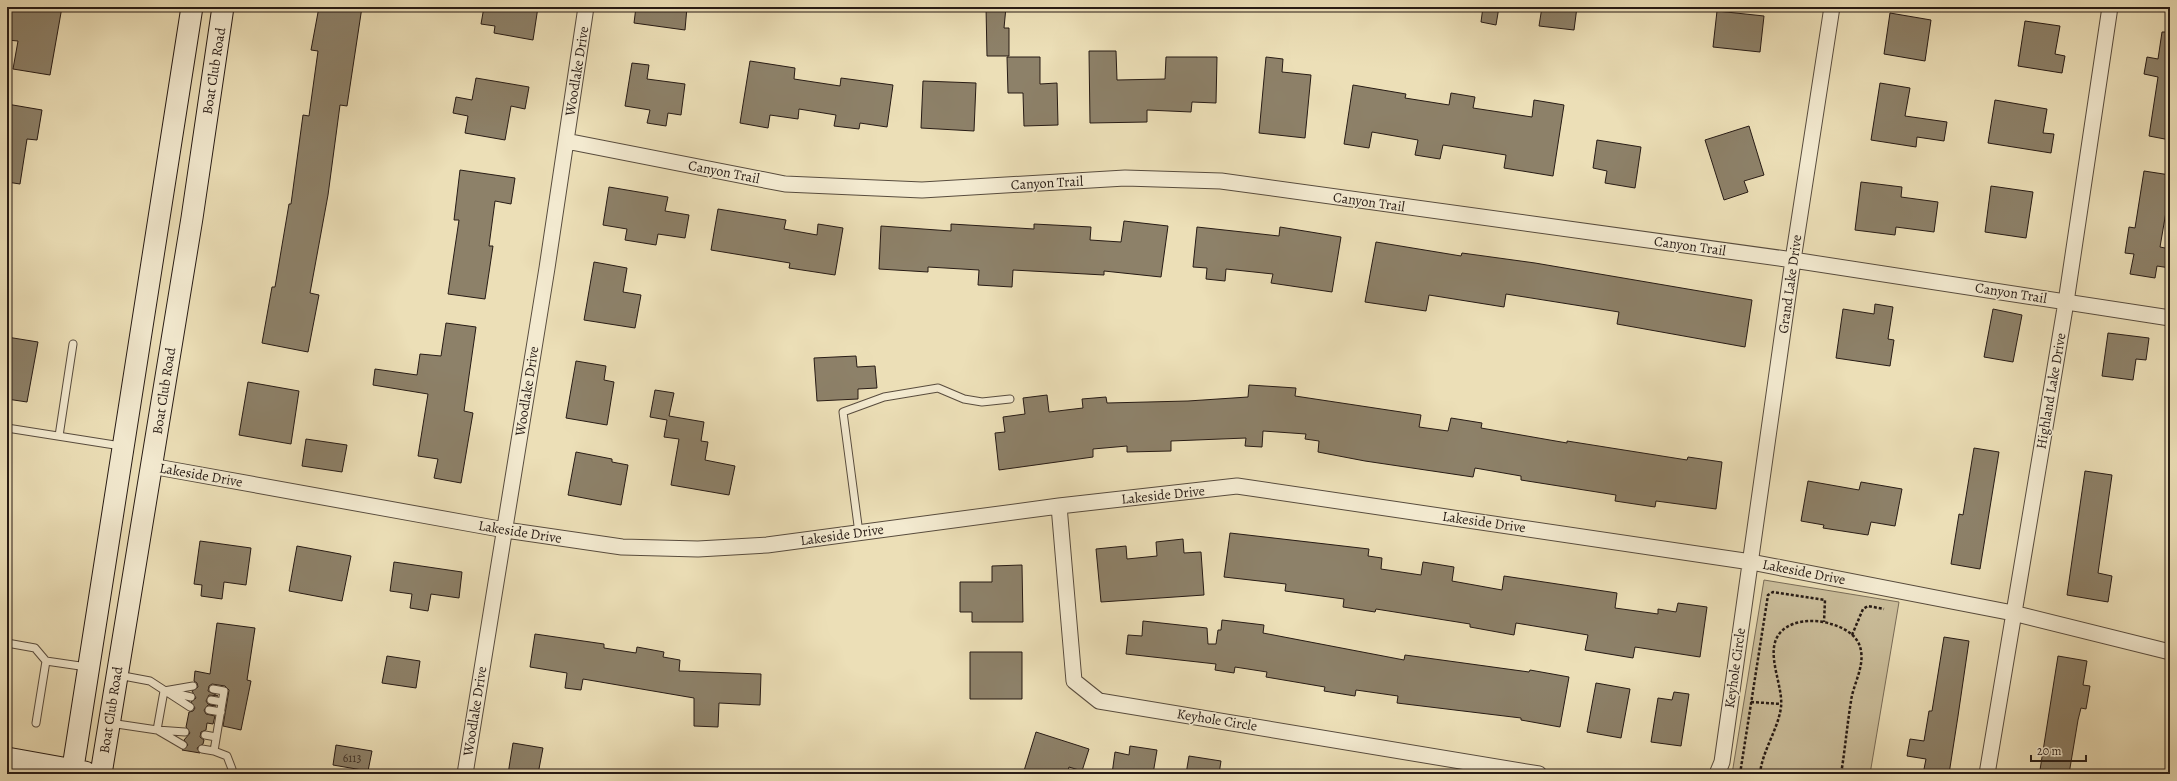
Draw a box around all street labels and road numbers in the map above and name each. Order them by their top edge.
street label: Woodlake Drive [560,25,593,118]
street label: Boat Club Road [198,26,230,116]
street label: Canyon Trail [687,156,762,188]
street label: Canyon Trail [1010,172,1084,194]
street label: Canyon Trail [1332,188,1407,217]
street label: Canyon Trail [1653,232,1728,261]
street label: Grand Lake Drive [1774,233,1806,335]
street label: Canyon Trail [1974,278,2049,308]
street label: Highland Lake Drive [2031,331,2071,451]
street label: Woodlake Drive [510,345,543,438]
street label: Boat Club Road [148,346,180,436]
street label: Lakeside Drive [158,458,244,492]
street label: Lakeside Drive [1120,481,1206,509]
street label: Lakeside Drive [1441,507,1527,537]
street label: Lakeside Drive [477,516,563,548]
street label: Lakeside Drive [799,520,885,550]
street label: Lakeside Drive [1761,555,1847,589]
street label: Keyhole Circle [1720,627,1750,709]
street label: Boat Club Road [95,665,127,755]
street label: Woodlake Drive [458,665,491,758]
street label: Keyhole Circle [1175,704,1259,736]

